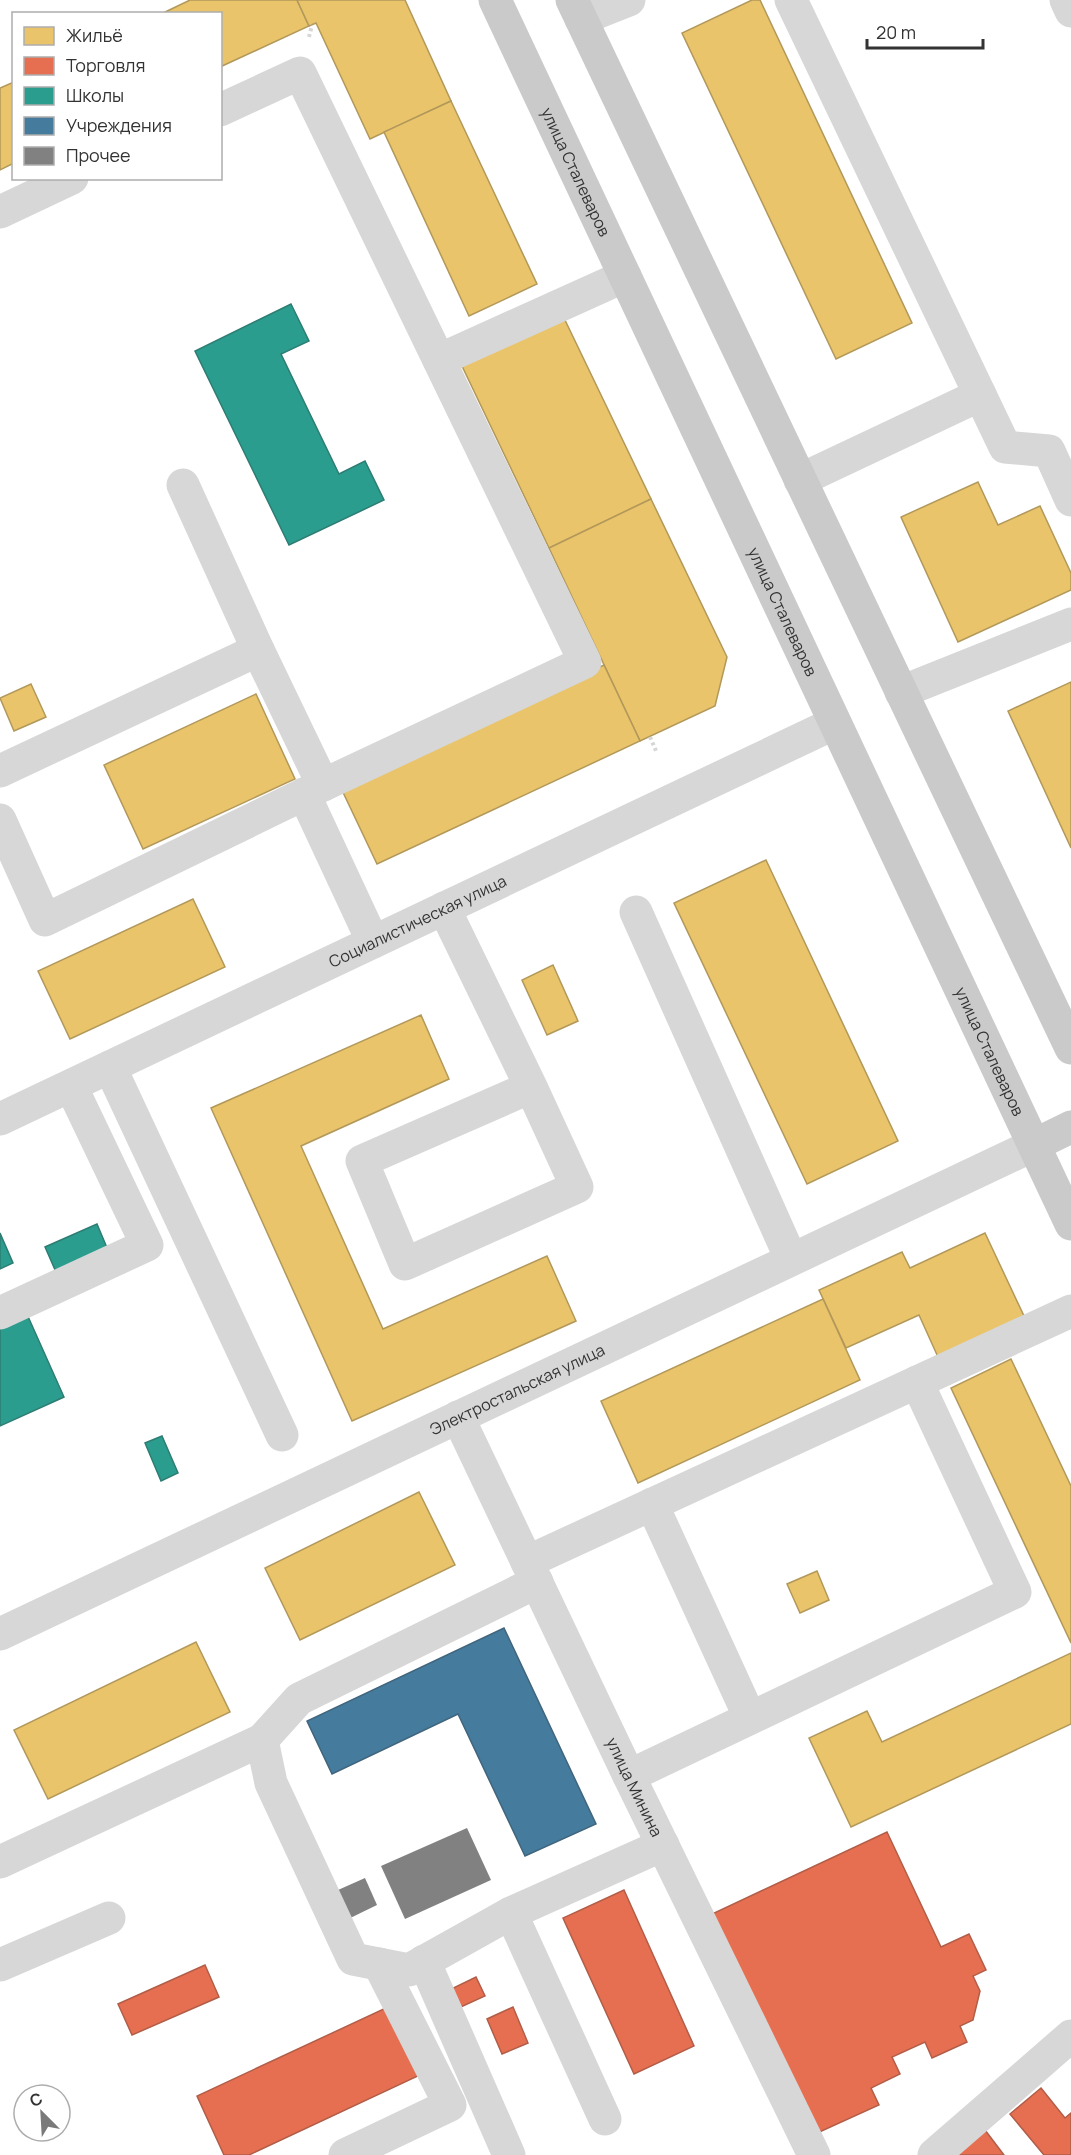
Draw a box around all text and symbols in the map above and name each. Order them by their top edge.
legend [12,12,222,180]
scale bar [867,12,982,50]
text: 20 m [876,20,916,44]
text: Жильё [66,23,123,47]
text: Торговля [66,53,145,77]
text: Школы [66,83,124,107]
street label: улица Сталеваров [536,104,616,240]
text: Учреждения [66,113,172,137]
text: Прочее [66,143,131,167]
street label: улица Сталеваров [743,544,823,680]
street label: Социалистическая улица [325,870,510,973]
street label: улица Сталеваров [950,983,1030,1120]
street label: Электростальская улица [426,1339,608,1440]
street label: улица Минина [601,1734,668,1840]
north arrow [12,2083,72,2143]
text: С [26,2087,46,2112]

